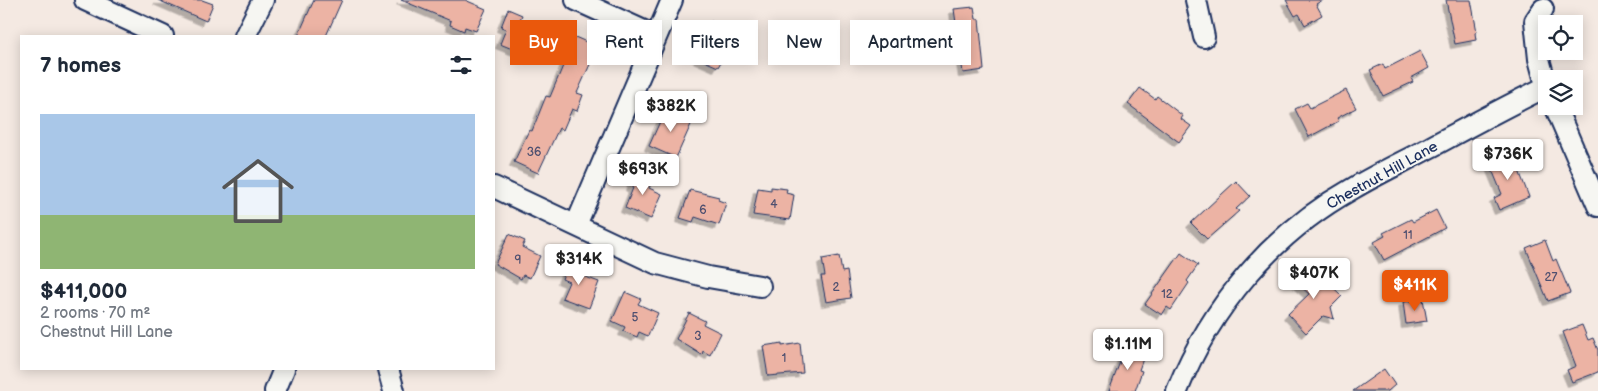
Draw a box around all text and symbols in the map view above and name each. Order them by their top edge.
map controls [1538,15,1583,115]
button: locate [1538,15,1583,60]
chip: Buy [510,20,577,65]
chip: Rent [587,20,662,65]
chip: Filters [672,20,758,65]
chip: New [768,20,840,65]
chip: Apartment [850,20,971,65]
icon: filters [447,51,475,79]
text: 7 homes [40,53,121,78]
button: layers [1538,70,1583,115]
pin: $382K [636,90,706,133]
text: $382K [646,97,696,116]
street label: Chestnut Hill Lane [1323,137,1441,214]
pin: $736K [1473,138,1543,181]
house number: 36 [527,145,541,160]
text: $736K [1483,145,1533,164]
icon: home [213,146,303,236]
pin: $693K [608,154,678,196]
text: $693K [618,160,668,179]
house number: 4 [770,197,778,212]
house number: 6 [699,203,707,218]
house number: 11 [1403,228,1413,243]
pin: $314K [544,244,614,286]
text: $314K [556,250,602,269]
house number: 9 [515,253,522,268]
pin: $407K [1279,258,1349,300]
text: $407K [1289,264,1339,283]
pin: $411K [1380,270,1450,312]
house number: 27 [1545,270,1558,285]
text: $411K [1393,276,1437,295]
text: $411,000 [40,279,127,304]
house number: 2 [832,280,840,295]
house number: 12 [1161,287,1173,302]
text: 2 rooms · 70 m² [40,304,150,323]
house number: 5 [632,310,639,325]
text: Chestnut Hill Lane [40,323,173,342]
pin: $1.11M [1087,328,1169,371]
house number: 3 [694,329,702,344]
text: $1.11M [1104,335,1152,354]
house number: 1 [782,351,786,366]

